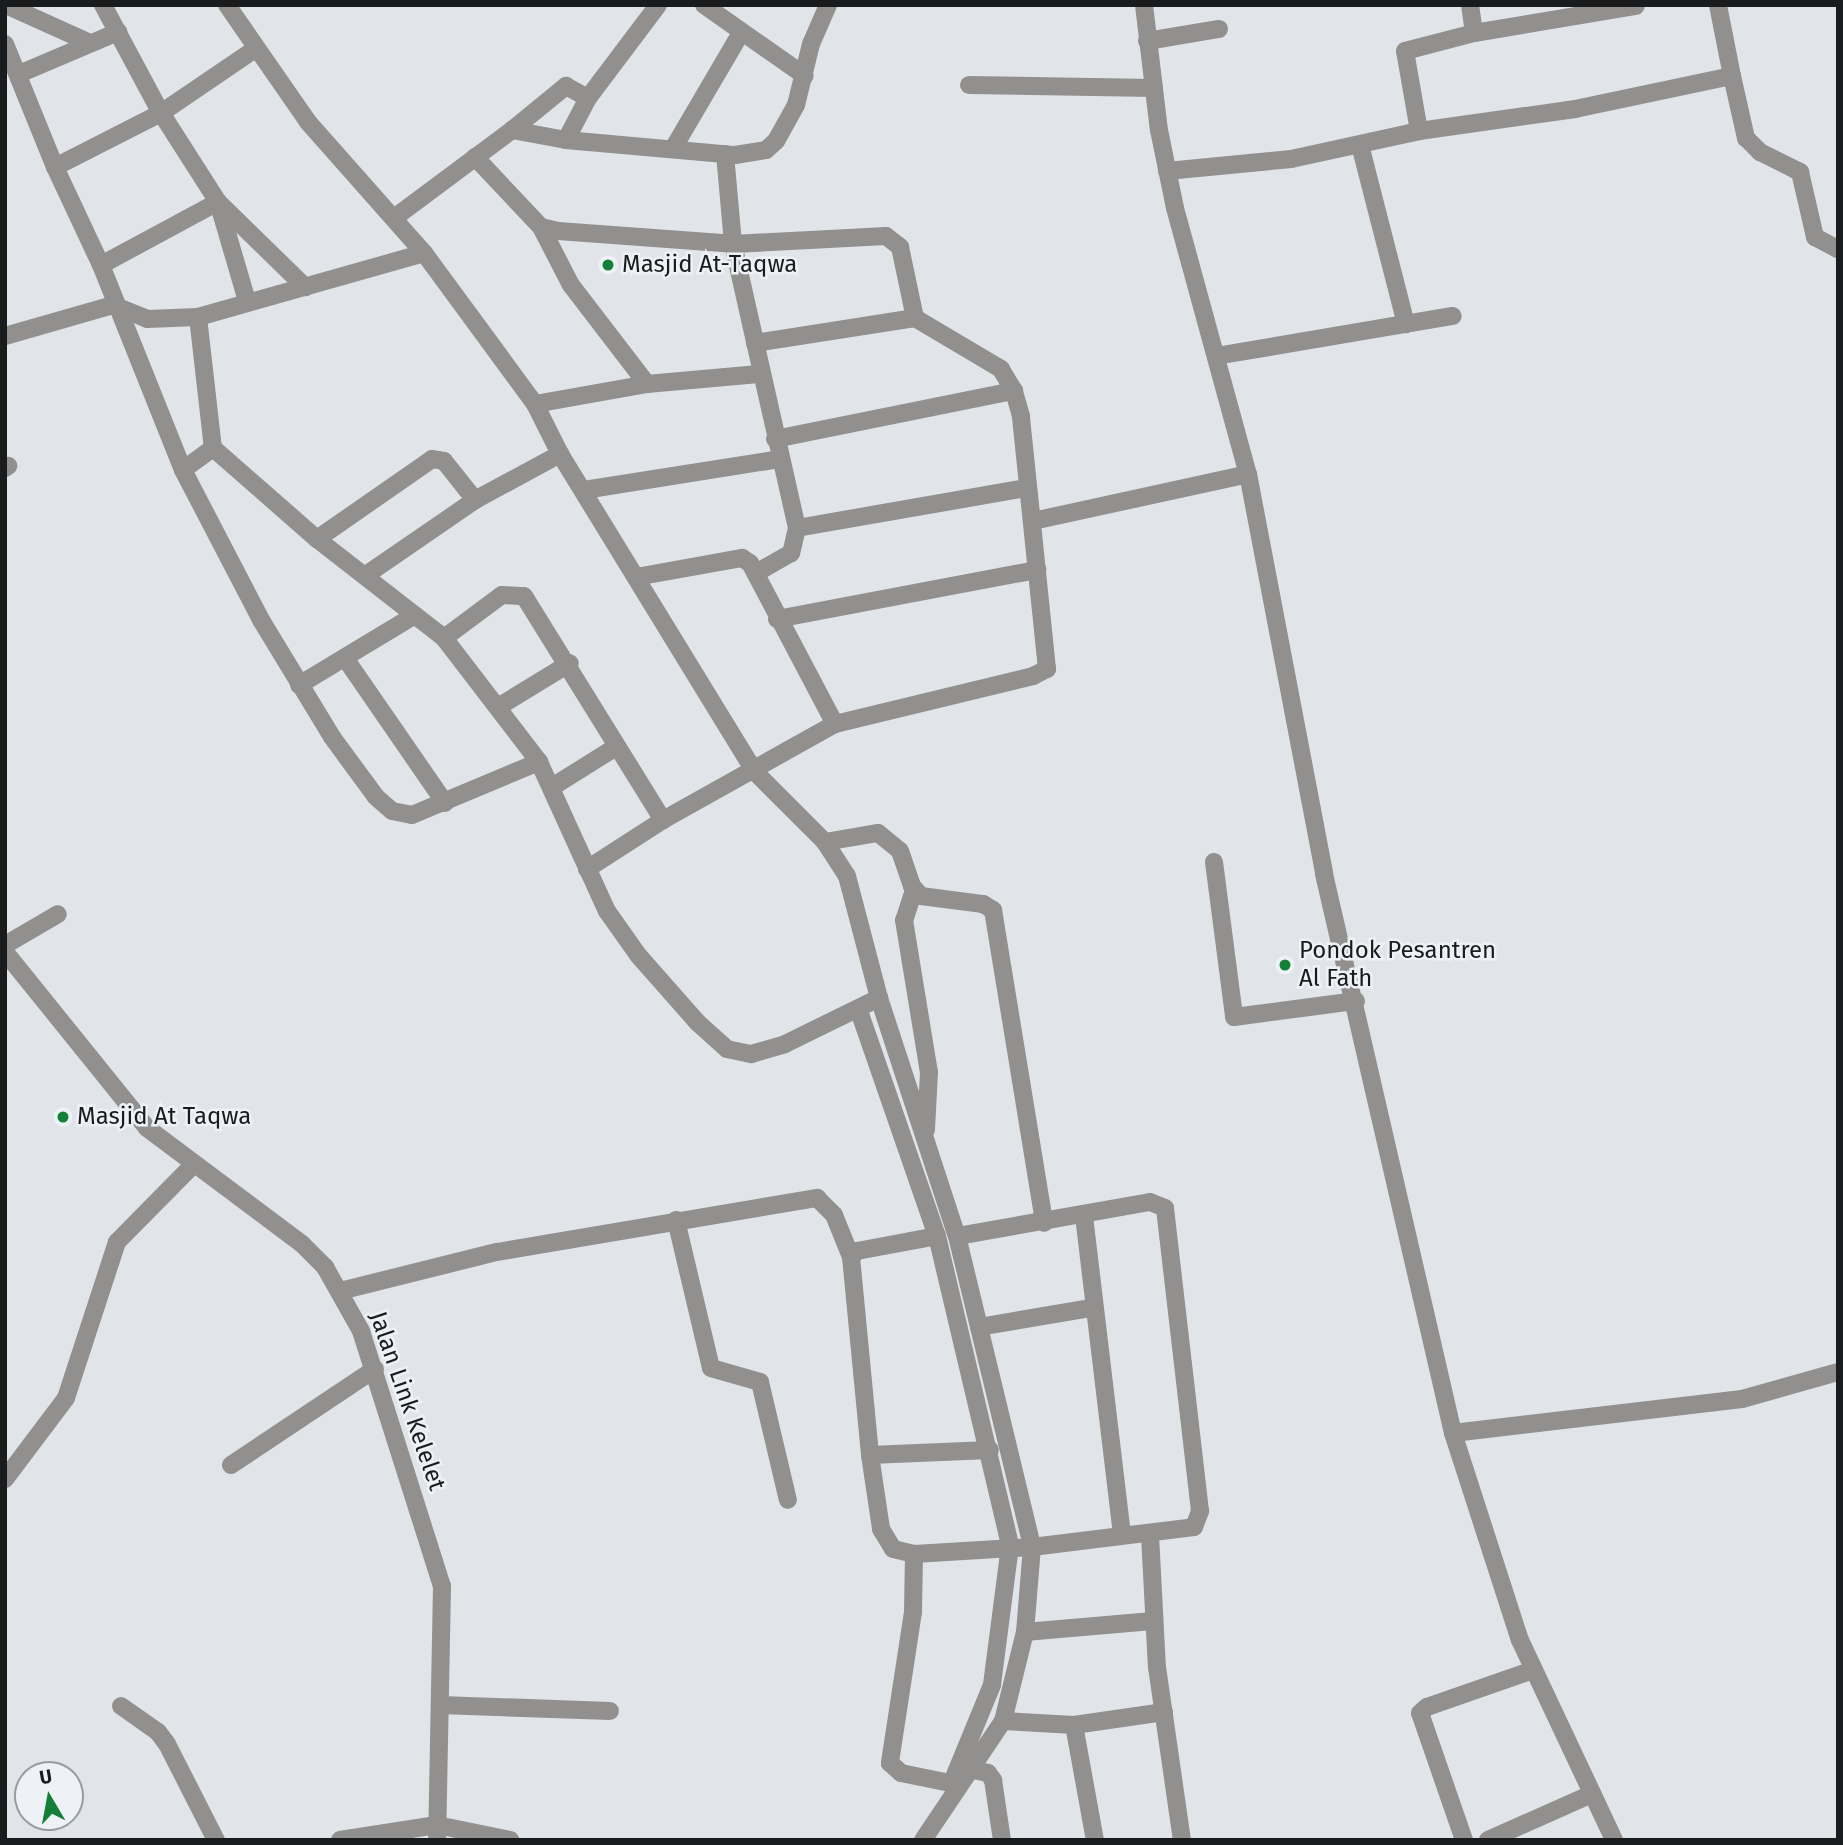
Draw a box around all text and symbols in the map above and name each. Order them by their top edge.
place label: Masjid At-Taqwa [622,251,797,279]
marker: Masjid At-Taqwa [600,257,616,273]
place label: Pondok Pesantren Al Fath [1299,937,1496,993]
marker: Pondok Pesantren Al Fath [1277,957,1293,973]
place label: Masjid At Taqwa [77,1103,251,1131]
marker: Masjid At Taqwa [55,1109,71,1125]
street label: Jalan Link Kelelet [363,1308,451,1494]
north arrow [14,1761,84,1831]
text: U [38,1764,54,1789]

